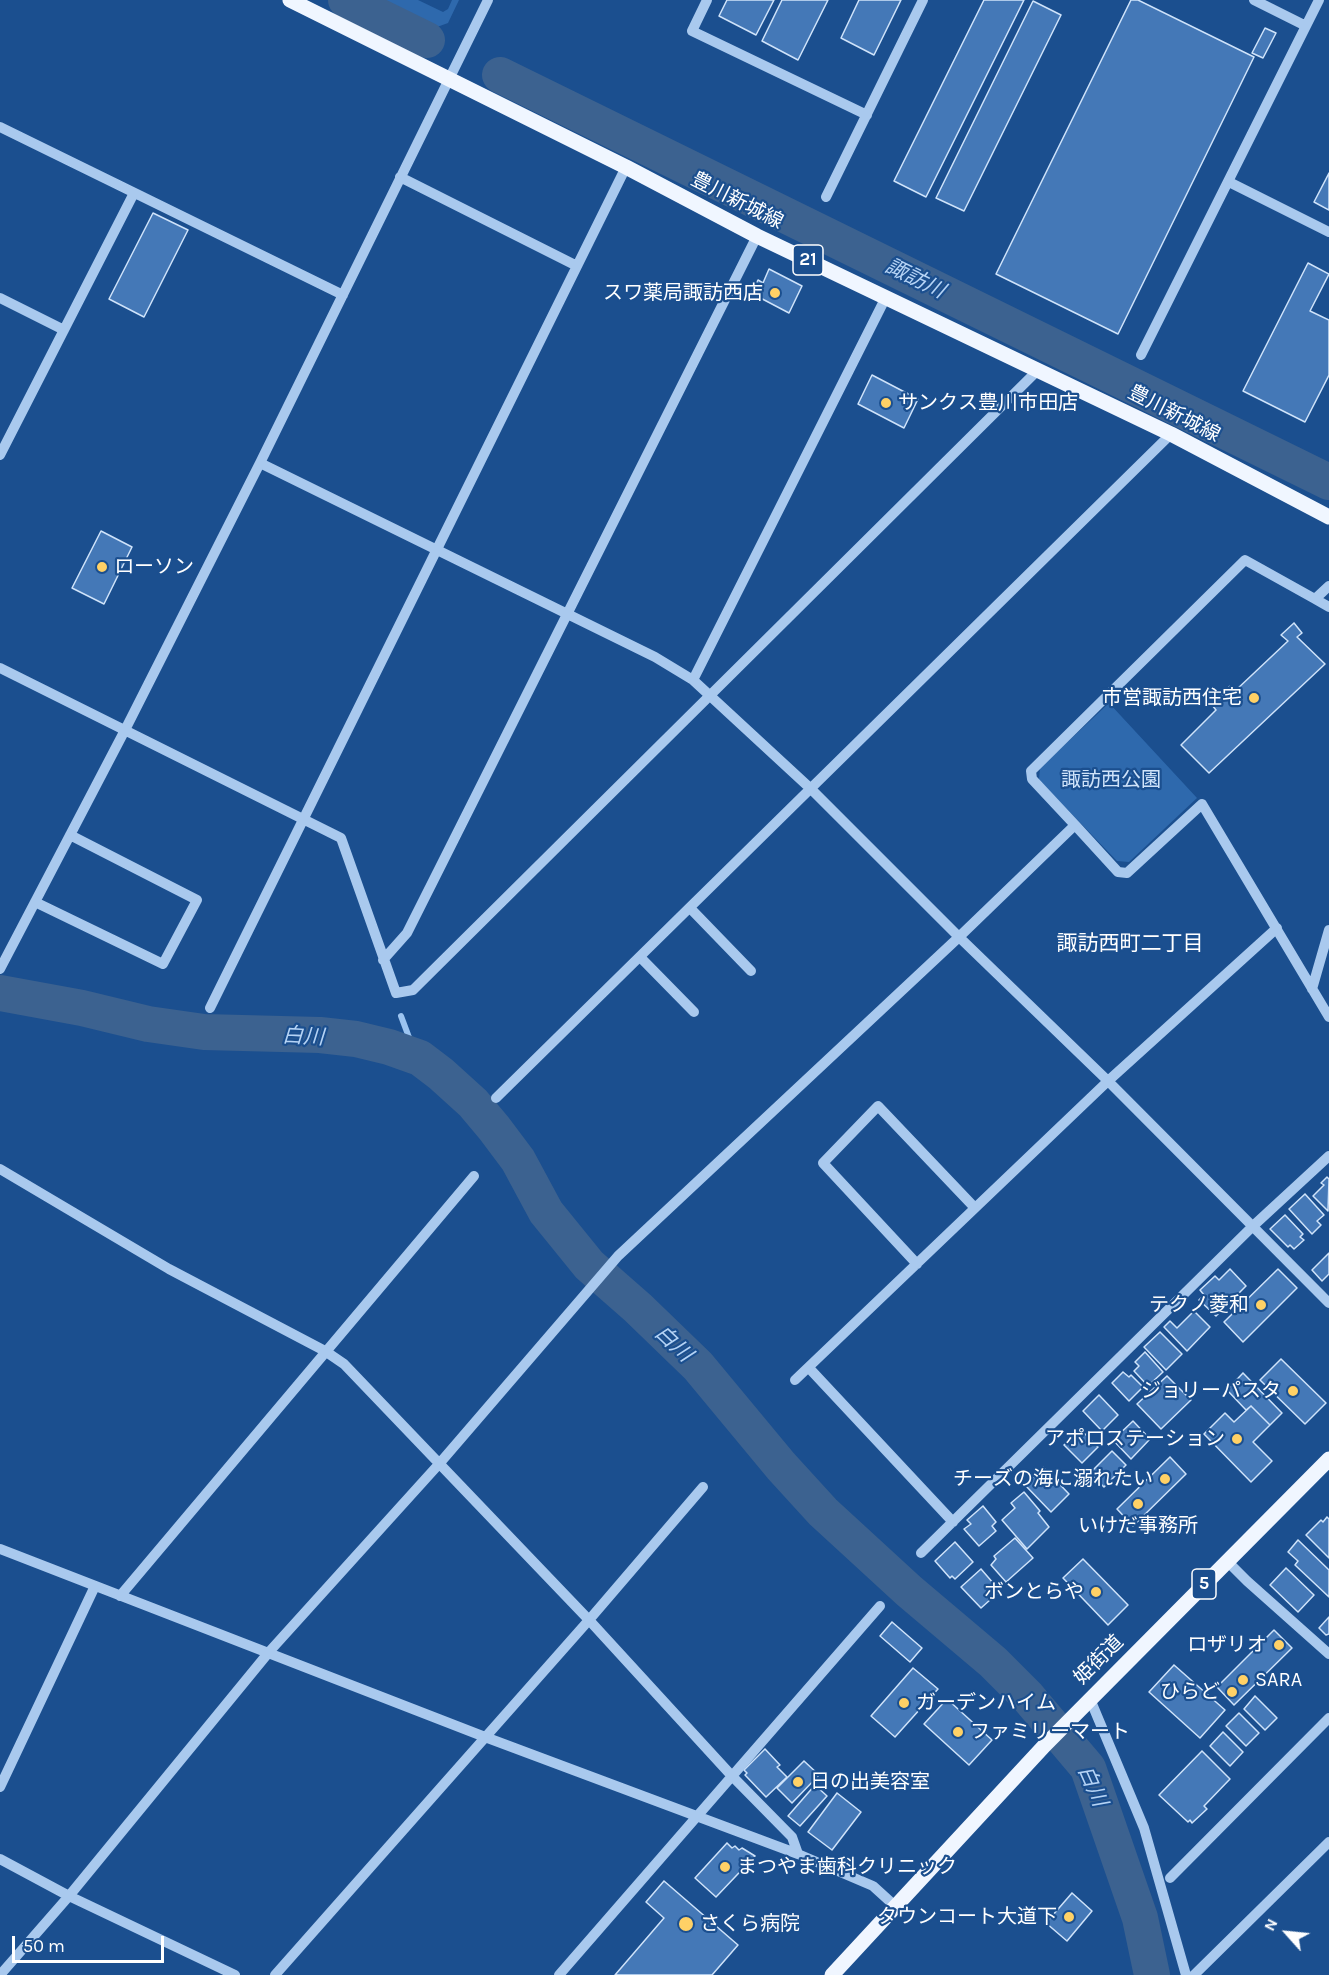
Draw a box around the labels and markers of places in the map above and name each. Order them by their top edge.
place label: スワ薬局諏訪西店 [603,281,763,305]
marker: スワ薬局諏訪西店 [768,286,782,300]
place label: サンクス豊川市田店 [898,391,1078,415]
marker: サンクス豊川市田店 [879,396,893,410]
place label: ローソン [114,555,194,579]
marker: ローソン [95,560,109,574]
place label: 市営諏訪西住宅 [1102,686,1242,710]
marker: 市営諏訪西住宅 [1247,691,1261,705]
place label: テクノ菱和 [1149,1293,1249,1317]
marker: テクノ菱和 [1254,1298,1268,1312]
place label: ジョリーパスタ [1141,1379,1281,1403]
marker: ジョリーパスタ [1286,1384,1300,1398]
place label: アポロステーション [1045,1427,1225,1451]
marker: アポロステーション [1230,1432,1244,1446]
place label: チーズの海に溺れたい [953,1467,1153,1491]
marker: チーズの海に溺れたい [1158,1472,1172,1486]
marker: いけだ事務所 [1131,1497,1145,1511]
place label: いけだ事務所 [1078,1514,1198,1538]
place label: ボンとらや [984,1580,1084,1604]
marker: ボンとらや [1089,1585,1103,1599]
place label: ロザリオ [1187,1633,1267,1657]
marker: ロザリオ [1272,1638,1286,1652]
place label: SARA [1255,1668,1302,1692]
marker: SARA [1236,1673,1250,1687]
place label: ひらど [1160,1680,1220,1704]
marker: ひらど [1225,1685,1239,1699]
place label: ガーデンハイム [916,1691,1056,1715]
marker: ガーデンハイム [897,1696,911,1710]
place label: ファミリーマート [970,1720,1130,1744]
marker: ファミリーマート [951,1725,965,1739]
place label: 日の出美容室 [810,1770,930,1794]
marker: 日の出美容室 [791,1775,805,1789]
place label: まつやま歯科クリニック [737,1855,957,1879]
marker: まつやま歯科クリニック [718,1860,732,1874]
place label: タウンコート大道下 [877,1905,1057,1929]
marker: タウンコート大道下 [1062,1910,1076,1924]
place label: さくら病院 [700,1912,800,1936]
marker: さくら病院 [677,1915,695,1933]

